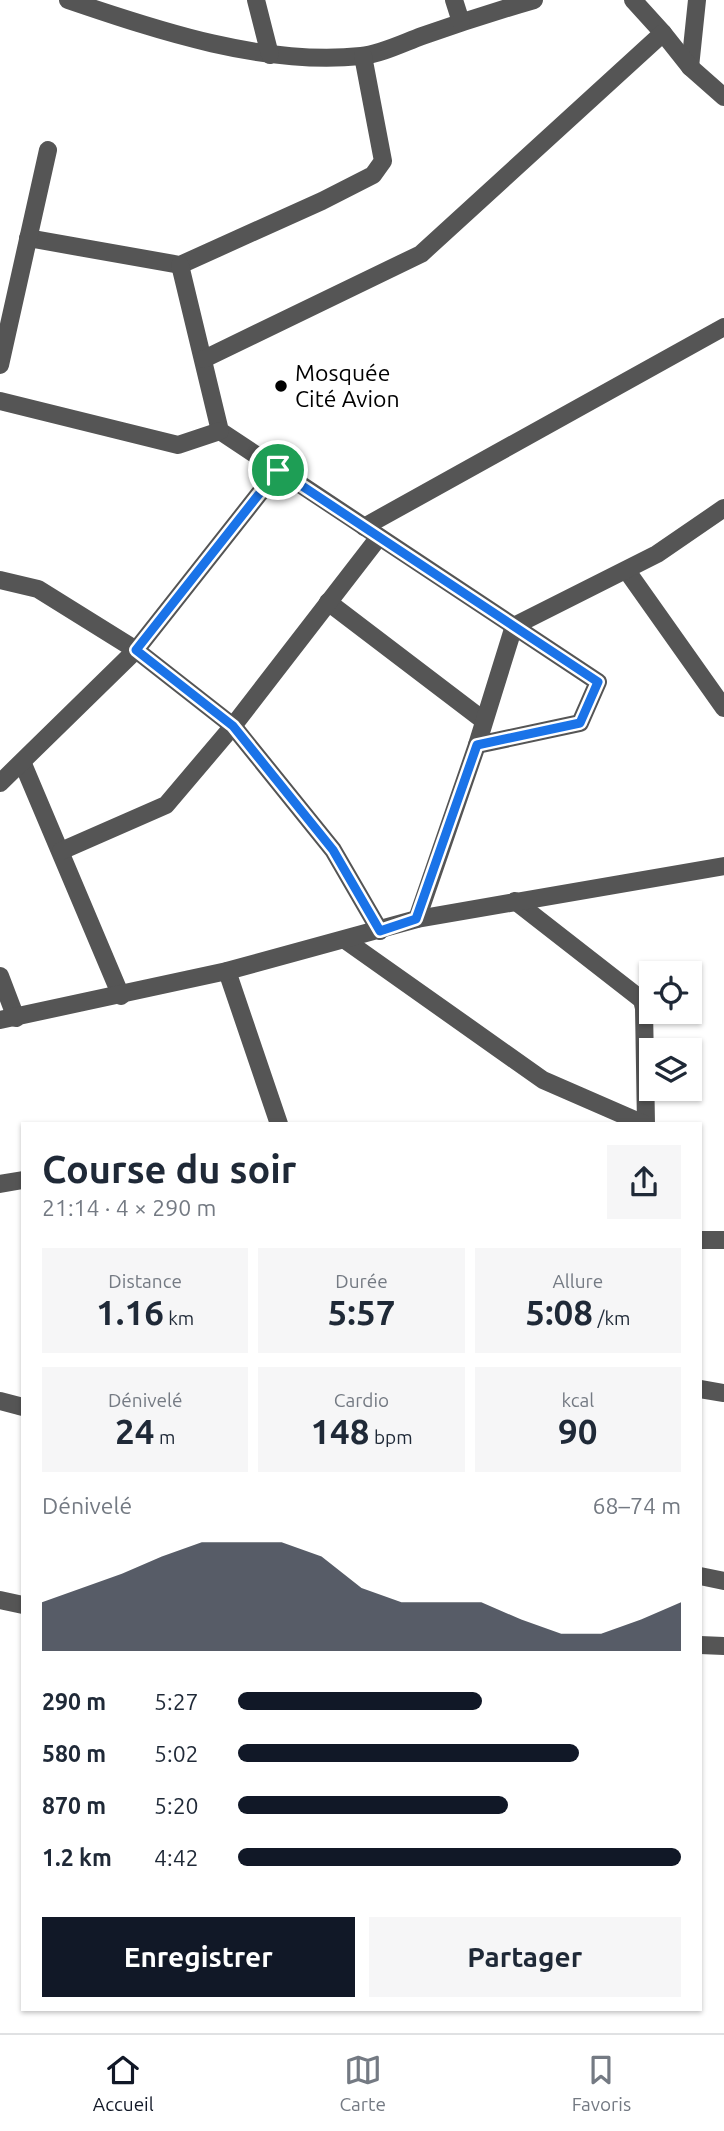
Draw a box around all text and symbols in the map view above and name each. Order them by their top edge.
place label: Mosquée Cité Avion [295,360,400,411]
marker: Mosquée Cité Avion [273,378,289,394]
pin [248,440,308,500]
icon: arrive [259,451,297,489]
map controls [639,961,702,1101]
button: locate [639,961,702,1024]
button: layers [639,1038,702,1101]
button: share [607,1145,681,1219]
text: Course du soir [42,1148,296,1190]
text: 21:14 · 4 × 290 m [42,1195,216,1220]
text: Distance [108,1270,182,1292]
text: Durée [335,1270,388,1292]
text: Allure [552,1270,603,1292]
text: 1.16 [96,1292,164,1332]
text: 5:57 [328,1292,395,1332]
text: 5:08 [525,1292,593,1332]
text: km [164,1307,194,1329]
text: /km [593,1307,630,1329]
text: Dénivelé [108,1389,182,1411]
text: Cardio [334,1389,389,1411]
text: kcal [561,1389,594,1411]
text: 24 [115,1411,155,1451]
text: 148 [310,1411,370,1451]
text: 90 [558,1411,598,1451]
text: m [155,1426,175,1448]
text: bpm [370,1426,413,1448]
text: Dénivelé [42,1493,132,1518]
text: 68–74 m [593,1493,681,1518]
text: 290 m [42,1689,106,1714]
text: 5:27 [154,1689,199,1714]
text: 580 m [42,1741,106,1766]
text: 5:02 [154,1741,199,1766]
text: 870 m [42,1793,106,1818]
text: 5:20 [154,1793,199,1818]
text: 1.2 km [42,1845,112,1870]
text: 4:42 [154,1845,199,1870]
button: Enregistrer [42,1917,355,1997]
button: Partager [369,1917,681,1997]
tab: Accueil [93,2051,154,2115]
tab: Carte [339,2051,386,2115]
tab: Favoris [572,2051,631,2115]

